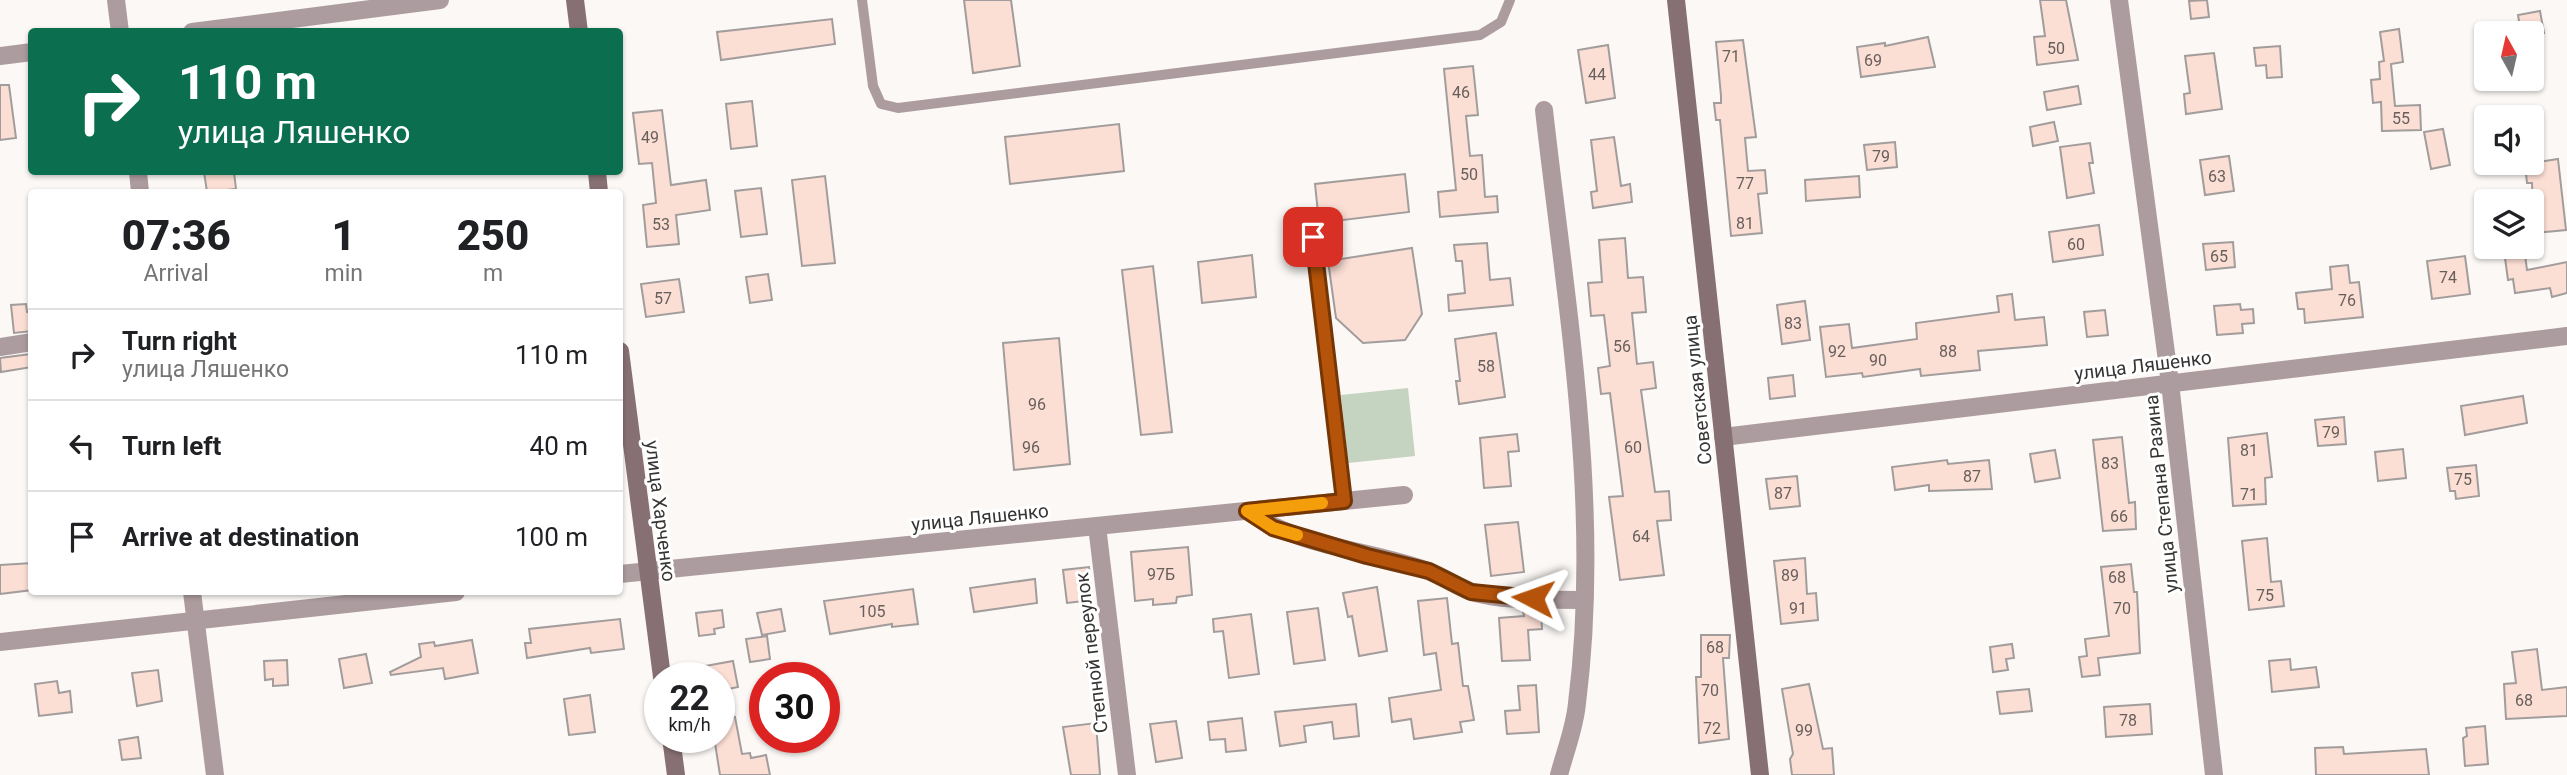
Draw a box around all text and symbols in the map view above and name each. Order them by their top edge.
north arrow [2474,21,2544,91]
map controls [2474,21,2544,259]
house number: 50 [2047,39,2065,58]
house number: 71 [1722,47,1740,66]
house number: 69 [1864,51,1882,70]
text: 110 m [178,54,317,111]
icon: right [63,56,154,147]
house number: 44 [1588,65,1606,84]
house number: 46 [1452,83,1470,102]
button: sound [2474,105,2544,175]
house number: 55 [2392,109,2410,128]
text: улица Ляшенко [178,113,411,151]
house number: 49 [641,128,659,147]
house number: 79 [1872,147,1890,166]
house number: 50 [1460,165,1478,184]
house number: 63 [2208,167,2226,186]
house number: 77 [1736,174,1754,193]
button: layers [2474,189,2544,259]
pin [1283,207,1343,267]
text: 07:36 [122,211,231,260]
text: 1 [332,211,356,260]
text: 250 [457,211,529,260]
house number: 81 [1736,214,1754,233]
house number: 53 [652,215,670,234]
icon: arrive [1294,218,1332,256]
house number: 60 [2067,235,2085,254]
house number: 65 [2210,247,2228,266]
text: Arrival [144,260,209,287]
text: min [324,260,363,287]
text: m [483,260,503,287]
house number: 74 [2439,268,2457,287]
house number: 57 [654,289,672,308]
house number: 76 [2338,291,2356,310]
street label: Советская улица [1678,314,1717,466]
house number: 83 [1784,314,1802,333]
text: Turn right [122,326,237,356]
icon: right [63,336,101,374]
house number: 56 [1613,337,1631,356]
text: 110 m [515,340,588,370]
house number: 92 [1828,342,1846,361]
house number: 88 [1939,342,1957,361]
street label: улица Ляшенко [2073,346,2213,385]
house number: 90 [1869,351,1887,370]
text: улица Ляшенко [122,356,289,383]
house number: 58 [1477,357,1495,376]
street label: улица Степана Разина [2140,394,2183,594]
house number: 96 [1028,395,1046,414]
house number: 79 [2322,423,2340,442]
icon: left [63,427,101,465]
text: Turn left [122,431,221,461]
text: 40 m [530,431,588,461]
house number: 96 [1022,438,1040,457]
house number: 60 [1624,438,1642,457]
street label: улица Харченко [640,439,681,583]
house number: 81 [2240,441,2258,460]
house number: 83 [2101,454,2119,473]
house number: 87 [1963,467,1981,486]
house number: 75 [2454,470,2472,489]
house number: 87 [1774,484,1792,503]
house number: 71 [2240,485,2258,504]
street label: улица Ляшенко [910,499,1050,536]
house number: 66 [2110,507,2128,526]
icon: arrive [63,518,101,556]
text: Arrive at destination [122,522,359,552]
text: 100 m [515,522,588,552]
house number: 64 [1632,527,1650,546]
position arrow [1496,561,1570,635]
house number: 97Б [1147,565,1175,584]
house number: 89 [1781,566,1799,585]
house number: 68 [2108,568,2126,587]
street label: Степной переулок [1070,571,1113,735]
house number: 75 [2256,586,2274,605]
house number: 91 [1789,599,1807,618]
house number: 70 [2113,599,2131,618]
house number: 105 [859,602,885,621]
house number: 68 [1706,638,1724,657]
speed limit sign: 30 [749,662,840,753]
text: 22 [669,678,710,719]
house number: 70 [1701,681,1719,700]
house number: 68 [2515,691,2533,710]
house number: 78 [2119,711,2137,730]
text: km/h [668,714,711,735]
house number: 72 [1703,719,1721,738]
house number: 99 [1795,721,1813,740]

